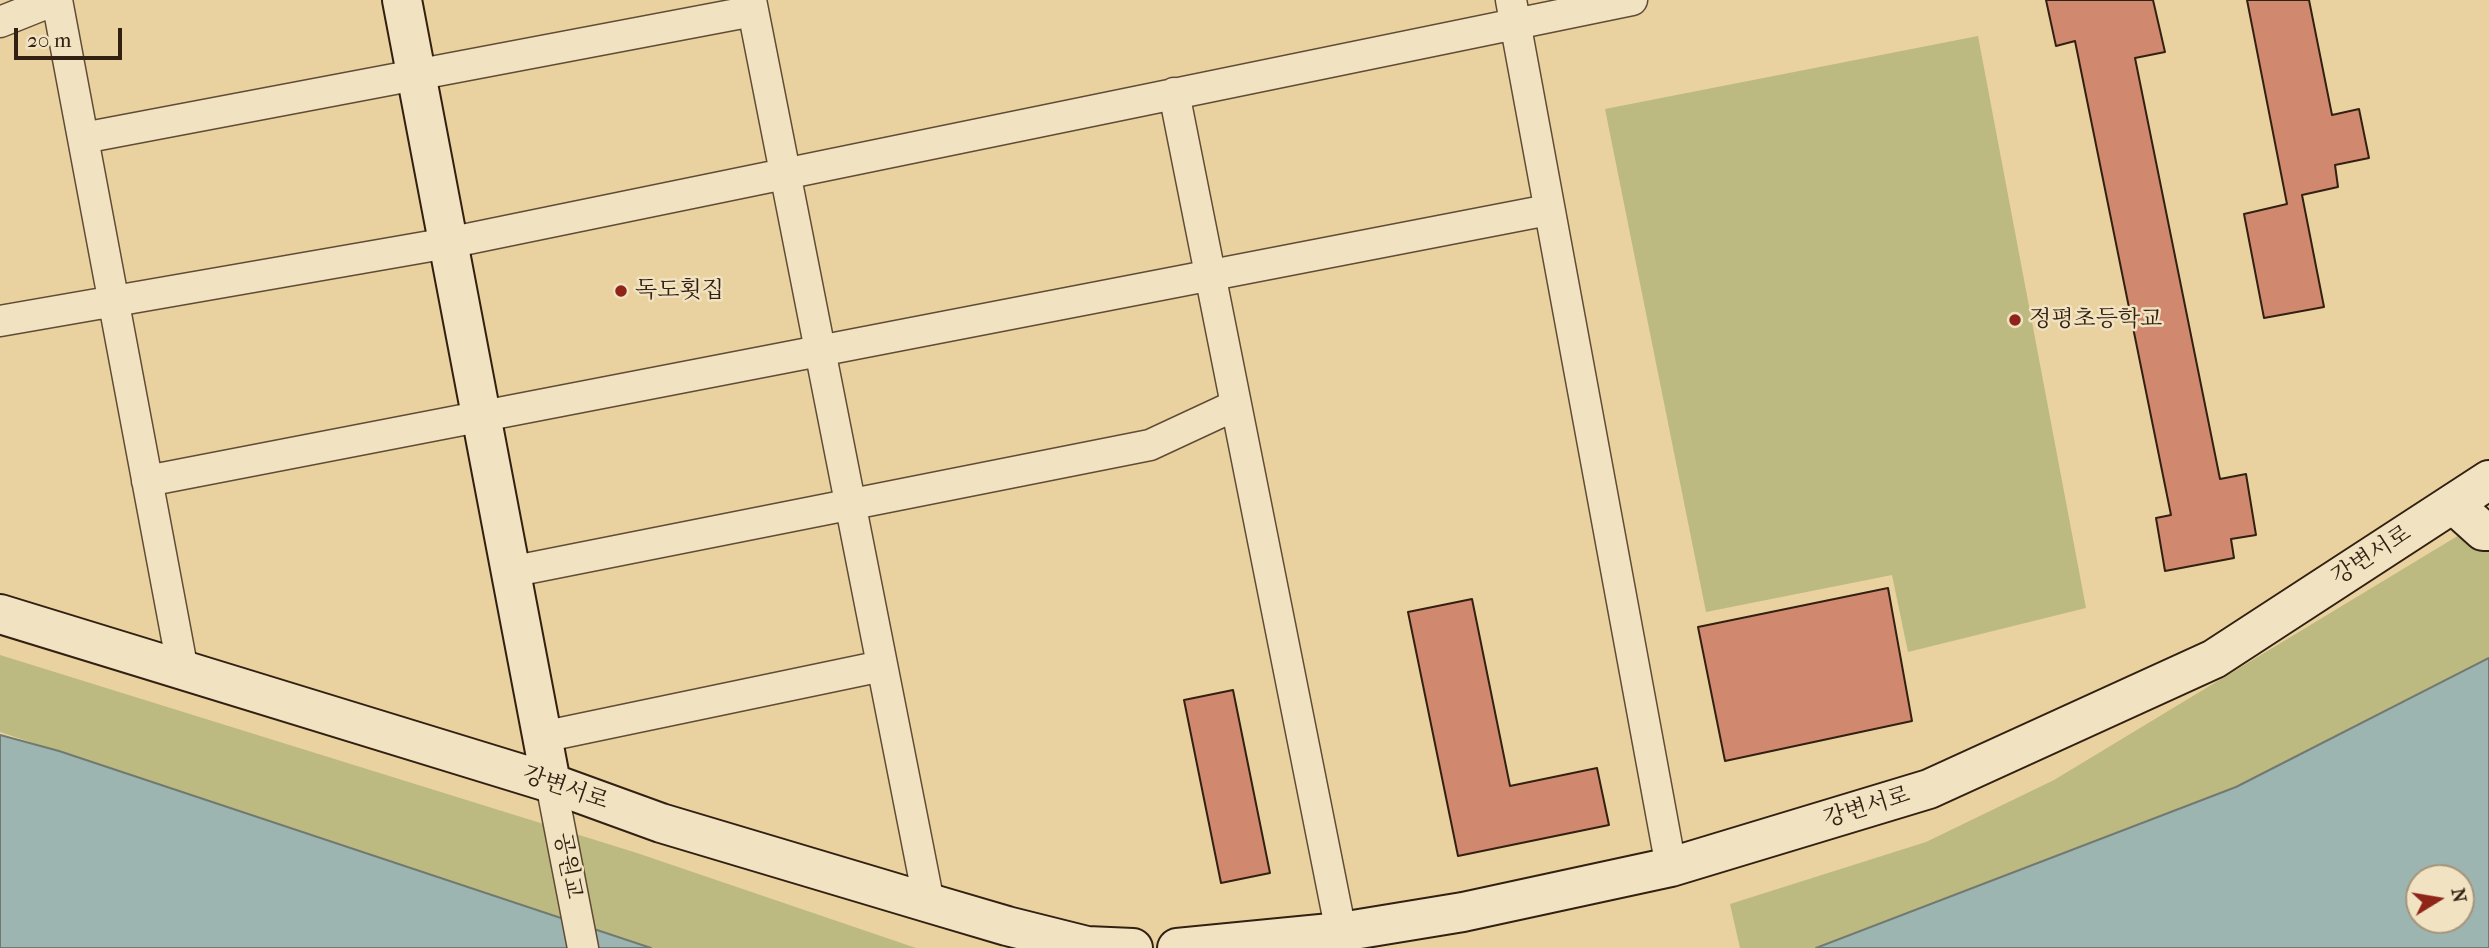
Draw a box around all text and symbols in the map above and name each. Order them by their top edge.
scale bar [18,14,126,58]
text: 20 m [27,28,71,52]
place label: 독도횟집 [635,277,724,305]
marker: 독도횟집 [613,283,629,299]
place label: 정평초등학교 [2029,306,2162,334]
marker: 정평초등학교 [2007,312,2023,328]
street label: 강변서로 [2327,520,2417,592]
street label: 강변서로 [518,761,612,817]
street label: 강변서로 [1820,782,1914,834]
street label: 공원교 [547,831,587,901]
north arrow [2405,864,2475,934]
text: N [2446,886,2471,905]

